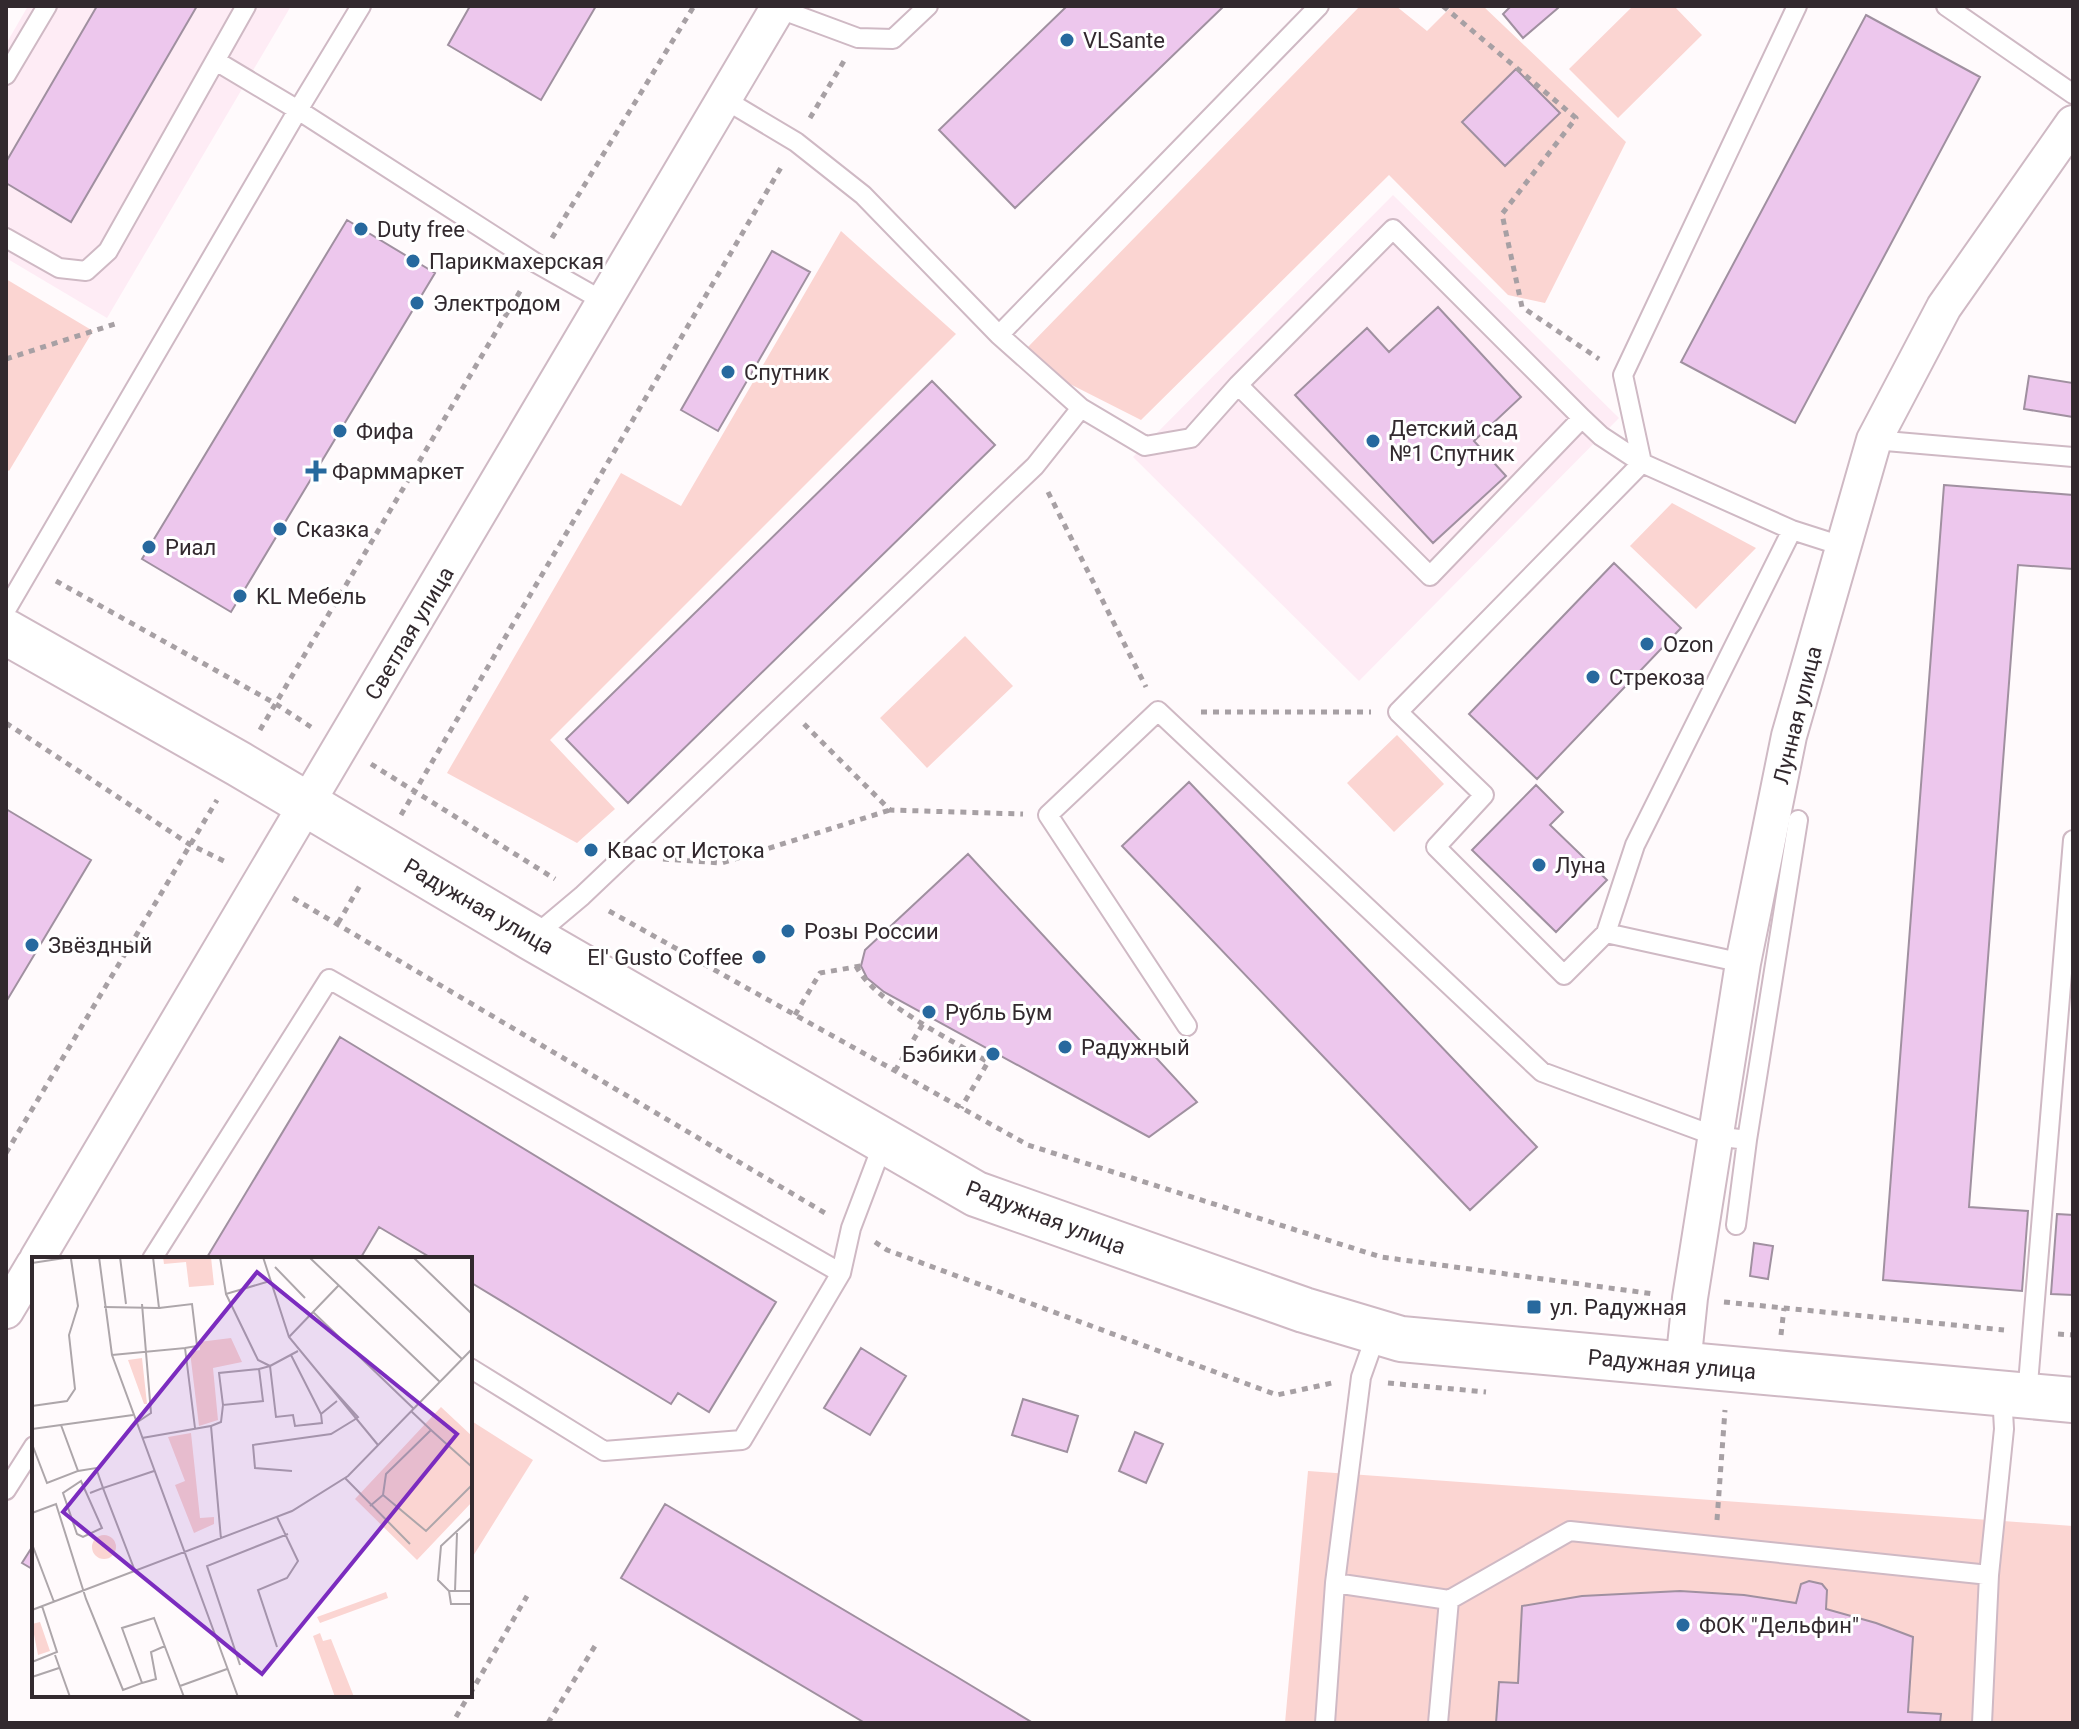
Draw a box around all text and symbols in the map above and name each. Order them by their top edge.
place label: VLSante [1083,28,1165,53]
marker: VLSante [1058,31,1076,49]
place label: Duty free [377,217,465,242]
marker: Duty free [352,220,370,238]
place label: Парикмахерская [429,249,604,274]
marker: Парикмахерская [404,252,422,270]
place label: Электродом [433,291,561,316]
marker: Электродом [408,294,426,312]
place label: Спутник [744,360,829,385]
marker: Спутник [719,363,737,381]
place label: Детский сад №1 Спутник [1389,416,1518,466]
place label: Фифа [356,419,414,444]
marker: Фифа [331,422,349,440]
marker: Детский сад №1 Спутник [1364,432,1382,450]
place label: Фарммаркет [332,459,465,484]
marker: Фарммаркет [307,462,325,480]
place label: Сказка [296,517,369,542]
marker: Сказка [271,520,289,538]
place label: Риал [165,535,216,560]
marker: Риал [140,538,158,556]
street label: Светлая улица [360,562,459,704]
place label: KL Мебель [256,584,366,609]
marker: KL Мебель [231,587,249,605]
place label: Ozon [1663,632,1714,657]
marker: Ozon [1638,635,1656,653]
street label: Лунная улица [1768,644,1827,787]
place label: Стрекоза [1609,665,1705,690]
marker: Стрекоза [1584,668,1602,686]
place label: Квас от Истока [607,838,765,863]
marker: Квас от Истока [582,841,600,859]
street label: Радужная улица [399,853,558,959]
place label: Луна [1555,853,1606,878]
marker: Луна [1530,856,1548,874]
place label: Розы России [804,919,939,944]
marker: Розы России [779,922,797,940]
place label: Звёздный [48,933,152,958]
marker: Звёздный [23,936,41,954]
place label: El' Gusto Coffee [587,945,743,970]
marker: El' Gusto Coffee [750,948,768,966]
place label: Рубль Бум [945,1000,1052,1025]
marker: Рубль Бум [920,1003,938,1021]
place label: Радужный [1081,1035,1190,1060]
marker: Радужный [1056,1038,1074,1056]
place label: Бэбики [902,1042,977,1067]
marker: Бэбики [984,1045,1002,1063]
street label: Радужная улица [963,1176,1129,1259]
inset map [32,1257,472,1697]
place label: ул. Радужная [1550,1295,1687,1320]
marker: ул. Радужная [1525,1298,1543,1316]
street label: Радужная улица [1587,1345,1757,1384]
place label: ФОК "Дельфин" [1699,1613,1859,1638]
marker: ФОК "Дельфин" [1674,1616,1692,1634]

